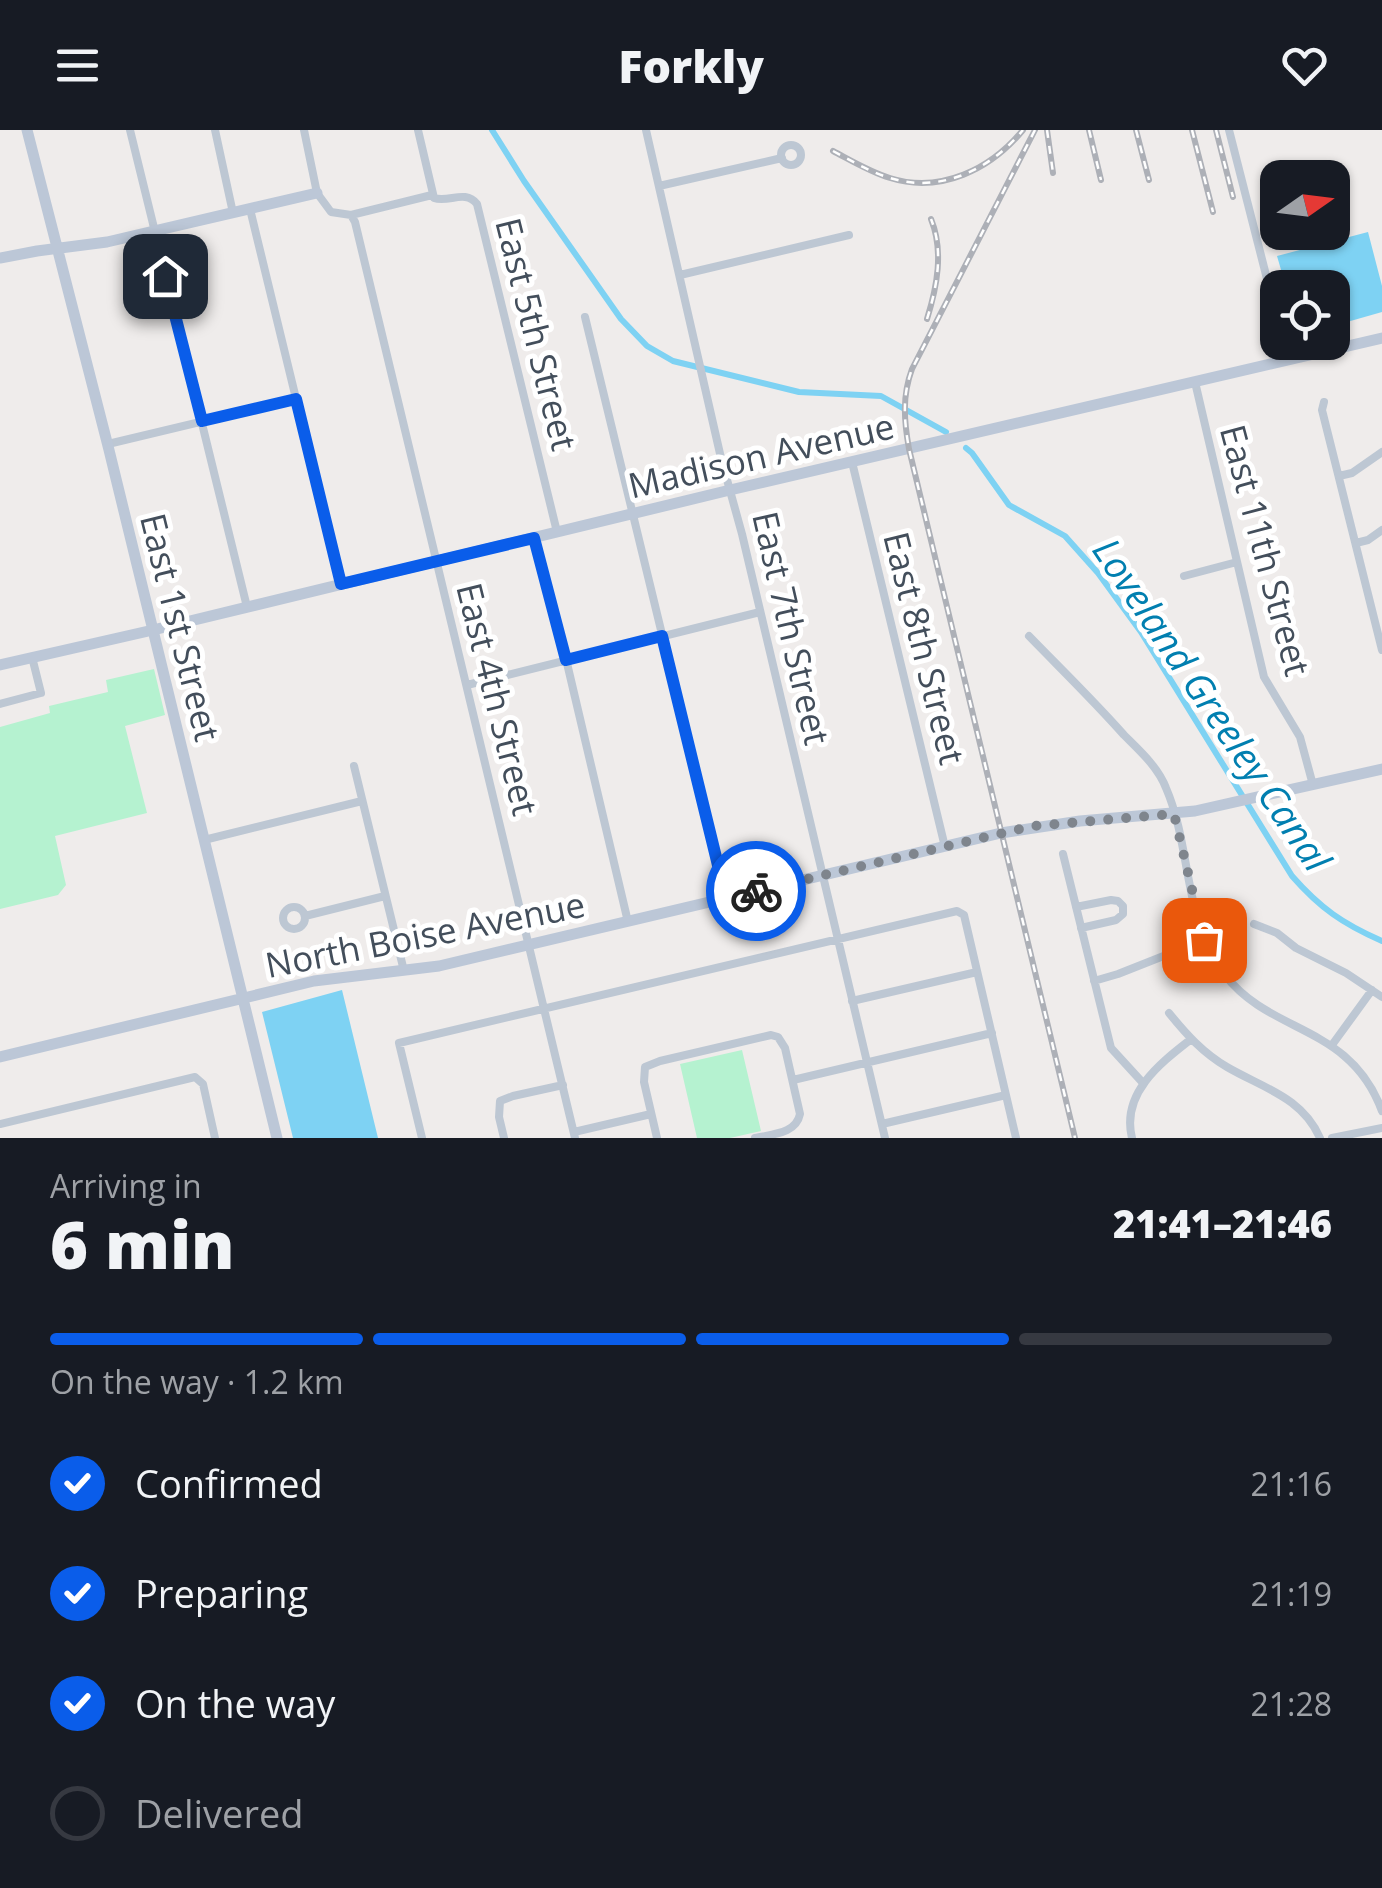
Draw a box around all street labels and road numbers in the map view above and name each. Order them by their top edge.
street label: East 5th Street [485,213,589,455]
street label: Madison Avenue [624,402,898,508]
street label: East 11th Street [1210,419,1322,681]
street label: East 7th Street [742,507,842,749]
street label: East 1st Street [130,508,232,746]
street label: East 8th Street [873,527,977,769]
street label: East 4th Street [446,578,550,820]
street label: North Boise Avenue [261,880,589,988]

